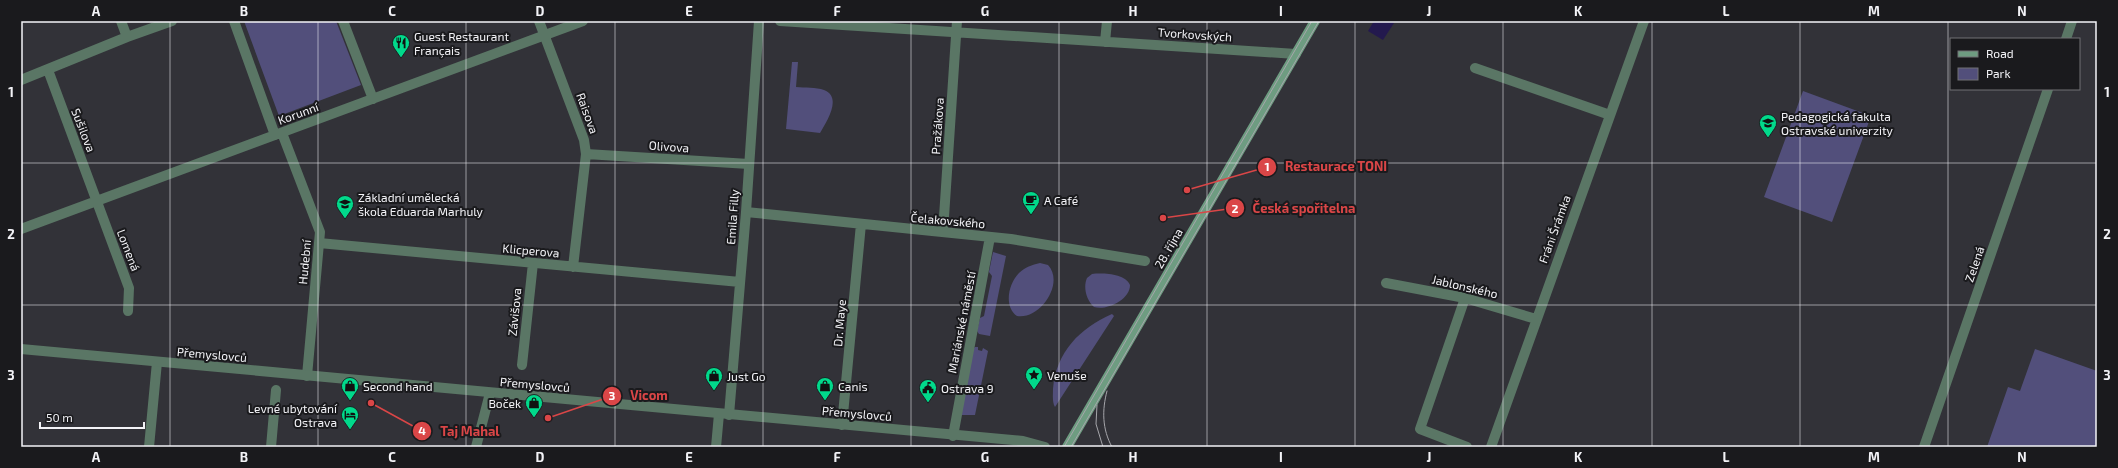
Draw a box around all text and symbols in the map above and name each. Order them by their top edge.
text: A [92,3,101,19]
text: B [240,3,248,19]
text: C [388,3,396,19]
text: D [536,3,545,19]
text: E [685,3,693,19]
text: F [833,3,841,19]
text: G [981,3,989,19]
text: H [1129,3,1138,19]
text: I [1279,3,1283,19]
text: J [1427,3,1431,19]
text: K [1574,3,1583,19]
text: L [1723,3,1730,19]
text: M [1868,3,1880,19]
text: N [2017,3,2027,19]
street label: Tvorkovských [1157,24,1233,44]
place label: Guest Restaurant Français [414,29,509,58]
restaurant icon: Guest Restaurant Français [391,33,411,58]
legend [1950,38,2080,90]
text: Road [1986,46,2014,60]
text: Park [1986,66,2011,80]
text: 1 [8,84,14,100]
text: 1 [2104,84,2110,100]
street label: Raisova [574,91,602,135]
street label: Pražákova [928,97,946,155]
street label: Korunní [276,99,321,127]
street label: Sušilova [69,106,99,154]
place label: Pedagogická fakulta Ostravské univerzity [1781,109,1894,137]
school or university icon: Pedagogická fakulta Ostravské univerzity [1758,113,1778,138]
street label: Olivova [648,138,690,154]
callout: Restaurace TONI [1257,154,1395,179]
text: Restaurace TONI [1285,158,1387,174]
text: 1 [1264,159,1270,173]
street label: Emila Filly [723,188,741,245]
place label: Základní umělecká škola Eduarda Marhuly [358,190,484,218]
cafe icon: A Café [1021,190,1041,215]
place label: A Café [1044,193,1078,207]
street label: Fráni Šrámka [1535,193,1573,265]
school or university icon: Základní umělecká škola Eduarda Marhuly [335,194,355,219]
callout: Česká spořitelna [1225,196,1364,221]
text: Česká spořitelna [1252,199,1356,216]
text: 2 [1232,201,1239,215]
street label: Čelakovského [910,210,986,230]
text: 2 [7,226,15,242]
street label: 28. října [1151,226,1186,271]
text: 2 [2103,226,2111,242]
street label: Lomená [115,227,143,273]
street label: Hudební [295,238,313,285]
street label: Klicperova [502,241,560,259]
street label: Zelená [1961,244,1987,284]
street label: Mariánské náměstí [944,269,978,374]
street label: Jablonského [1431,272,1499,300]
street label: Závišova [505,287,523,337]
street label: Dr. Maye [830,299,848,347]
street label: Přemyslovců [176,344,248,364]
place icon: Venuše [1024,365,1044,390]
shop icon: Just Go [704,366,724,391]
text: 3 [7,367,15,383]
text: 3 [2103,367,2111,383]
place label: Venuše [1047,368,1087,382]
place label: Just Go [727,369,766,383]
street label: Přemyslovců [499,374,571,394]
shop icon: Second hand [340,376,360,401]
shop icon: Canis [815,376,835,401]
public building icon: Ostrava 9 [918,378,938,403]
place label: Second hand [363,379,433,393]
place label: Canis [838,379,867,393]
place label: Ostrava 9 [941,381,994,395]
callout: Vicom [602,383,676,408]
text: Vicom [630,387,668,403]
text: 3 [609,388,616,402]
shop icon: Boček [524,393,544,418]
place label: Boček [488,396,521,410]
place label: Levné ubytování Ostrava [248,401,338,429]
street label: Přemyslovců [821,403,893,423]
scale bar [40,404,144,430]
hotel icon: Levné ubytování Ostrava [340,405,360,430]
text: 50 m [46,410,73,424]
callout: Taj Mahal [412,419,507,444]
text: 4 [418,423,426,437]
text: Taj Mahal [440,423,500,439]
text: A [92,449,101,465]
text: B [240,449,248,465]
text: C [388,449,396,465]
text: D [536,449,545,465]
text: E [685,449,693,465]
text: F [833,449,841,465]
text: G [981,449,989,465]
text: H [1129,449,1138,465]
text: I [1279,449,1283,465]
text: J [1427,449,1431,465]
text: K [1574,449,1583,465]
text: L [1723,449,1730,465]
text: M [1868,449,1880,465]
text: N [2017,449,2027,465]

